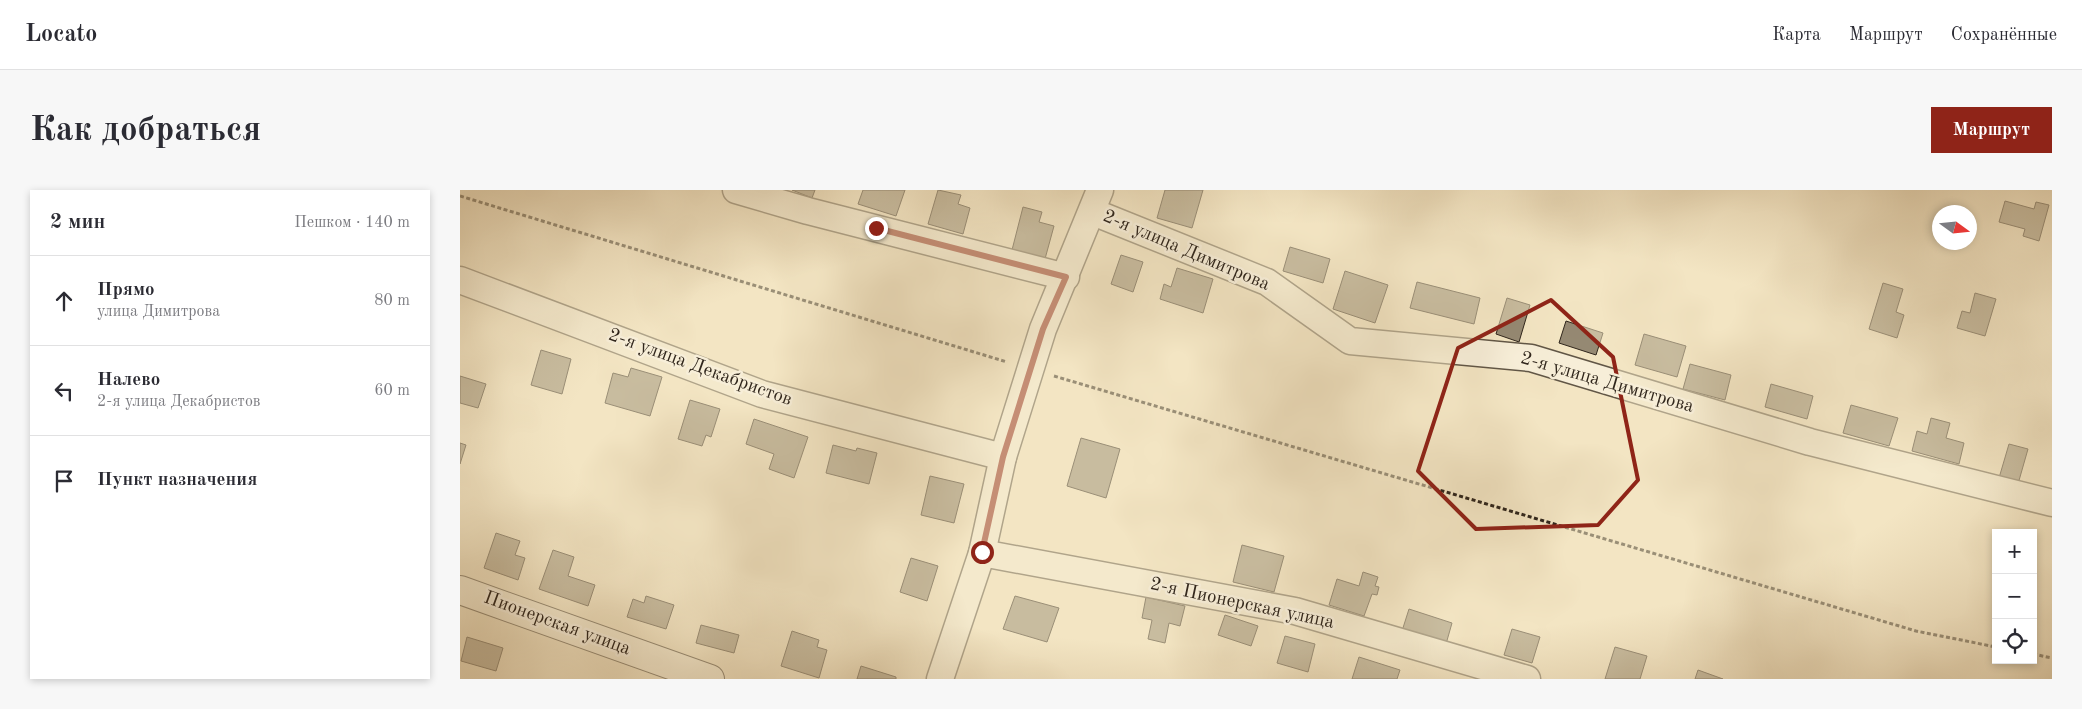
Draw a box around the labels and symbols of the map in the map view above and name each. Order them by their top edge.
north arrow [1932,205,1977,250]
street label: 2-я улица Димитрова [1100,207,1273,295]
route end [865,217,888,240]
street label: 2-я улица Декабристов [606,326,794,410]
street label: 2-я улица Димитрова [1518,349,1696,417]
route start [971,541,994,564]
street label: 2-я Пионерская улица [1148,575,1336,633]
street label: Пионерская улица [481,589,633,660]

